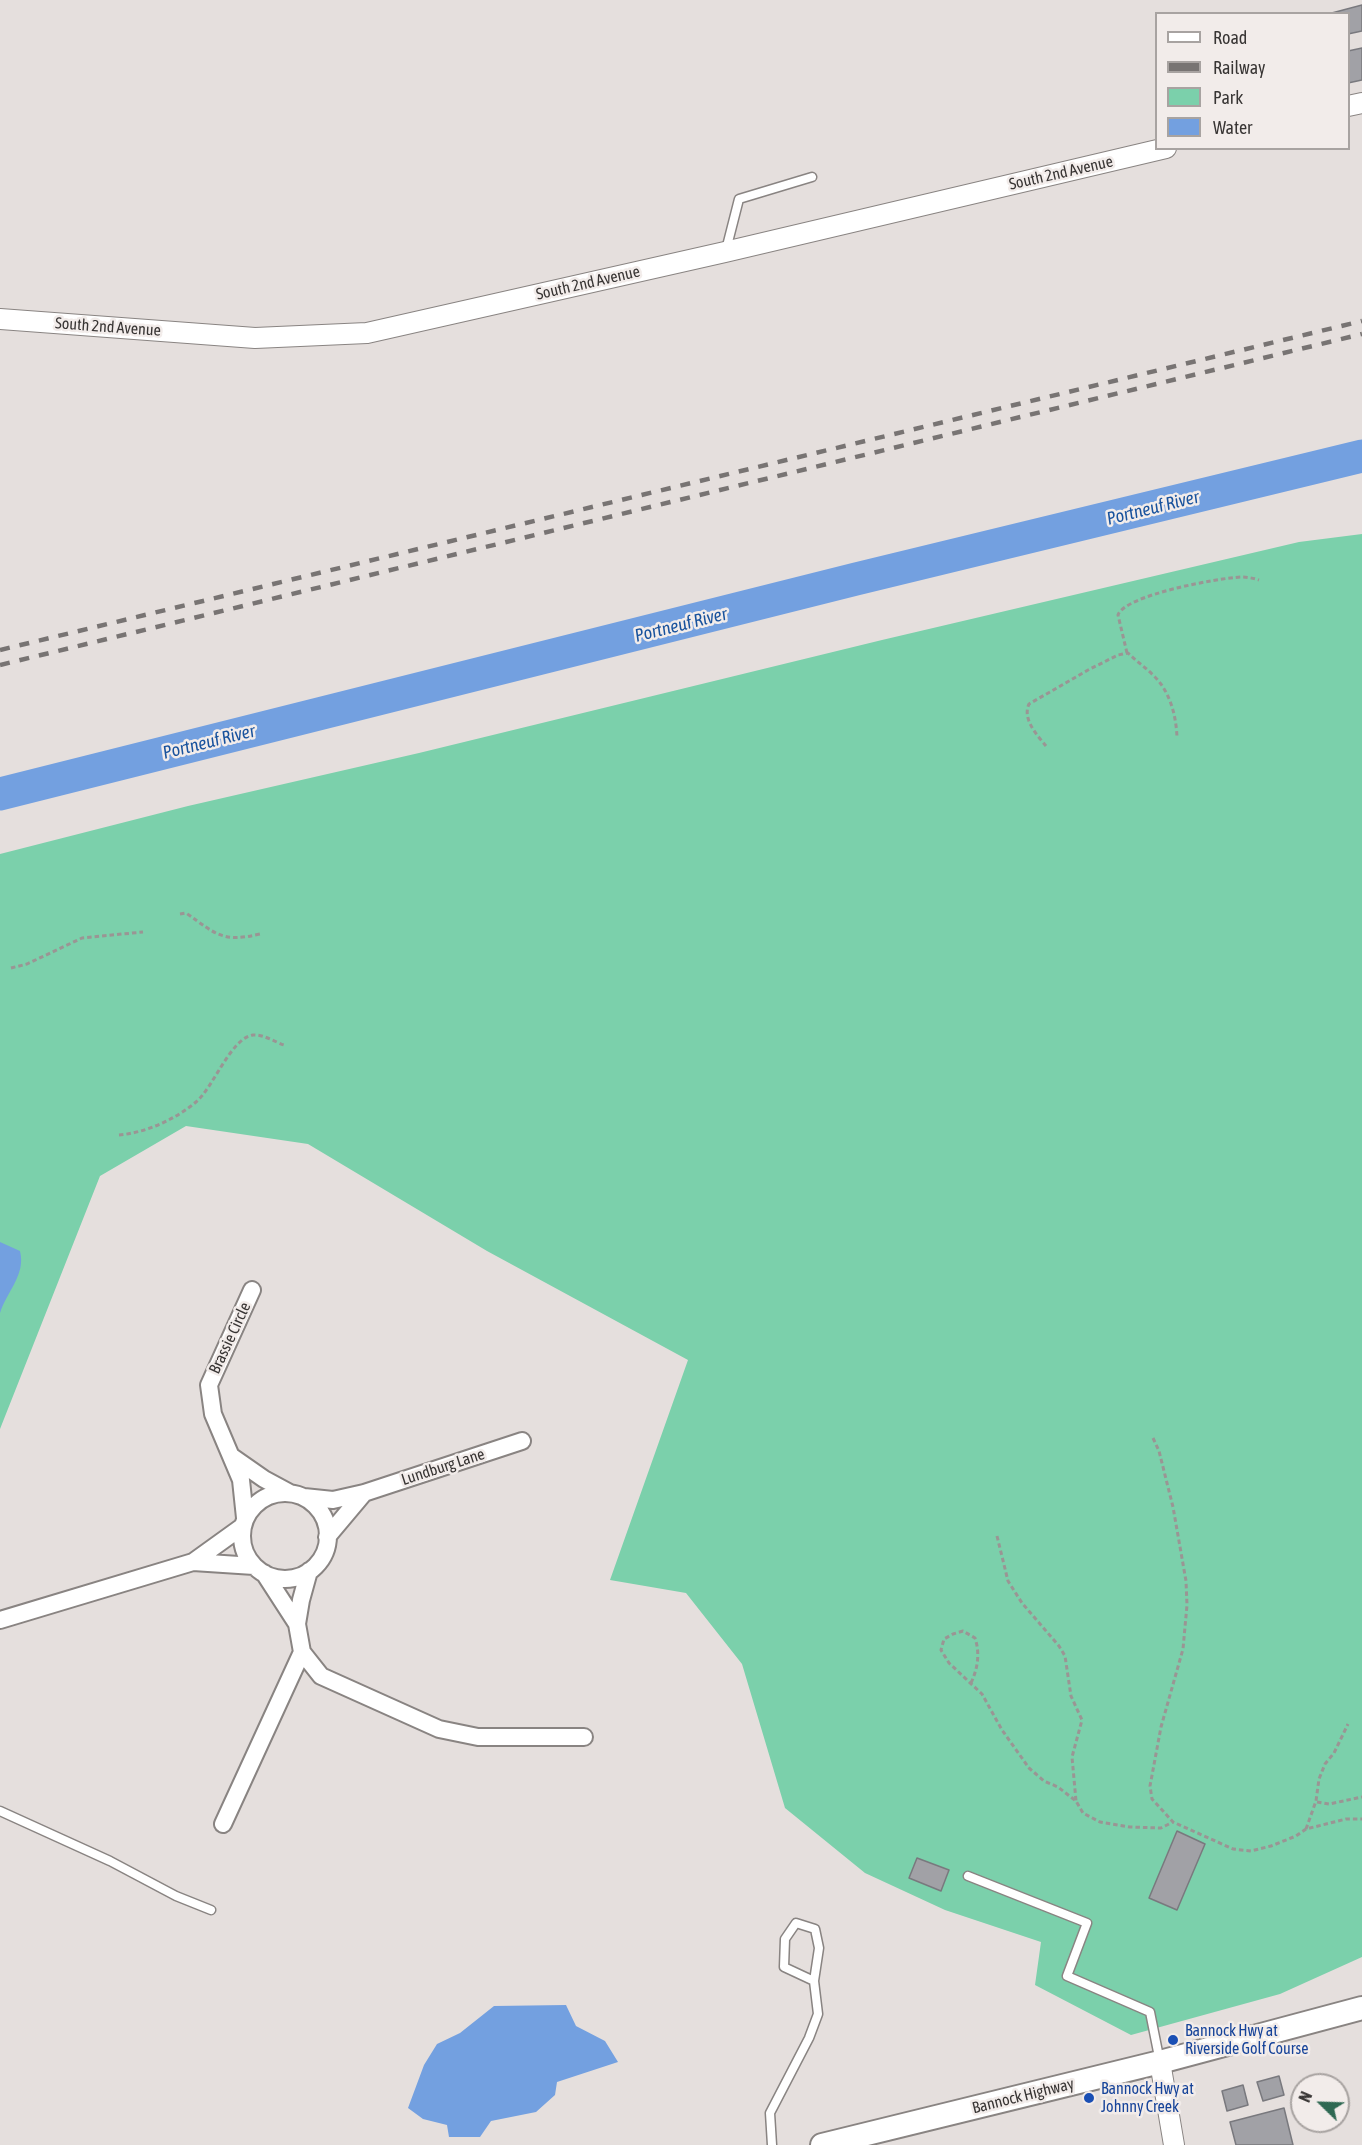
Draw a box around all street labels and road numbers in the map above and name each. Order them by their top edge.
street label: South 2nd Avenue [1007,152,1115,194]
street label: South 2nd Avenue [534,262,642,304]
street label: South 2nd Avenue [55,314,161,340]
street label: Brassie Circle [205,1299,255,1377]
street label: Lundburg Lane [399,1444,487,1490]
street label: Bannock Highway [970,2074,1076,2118]

